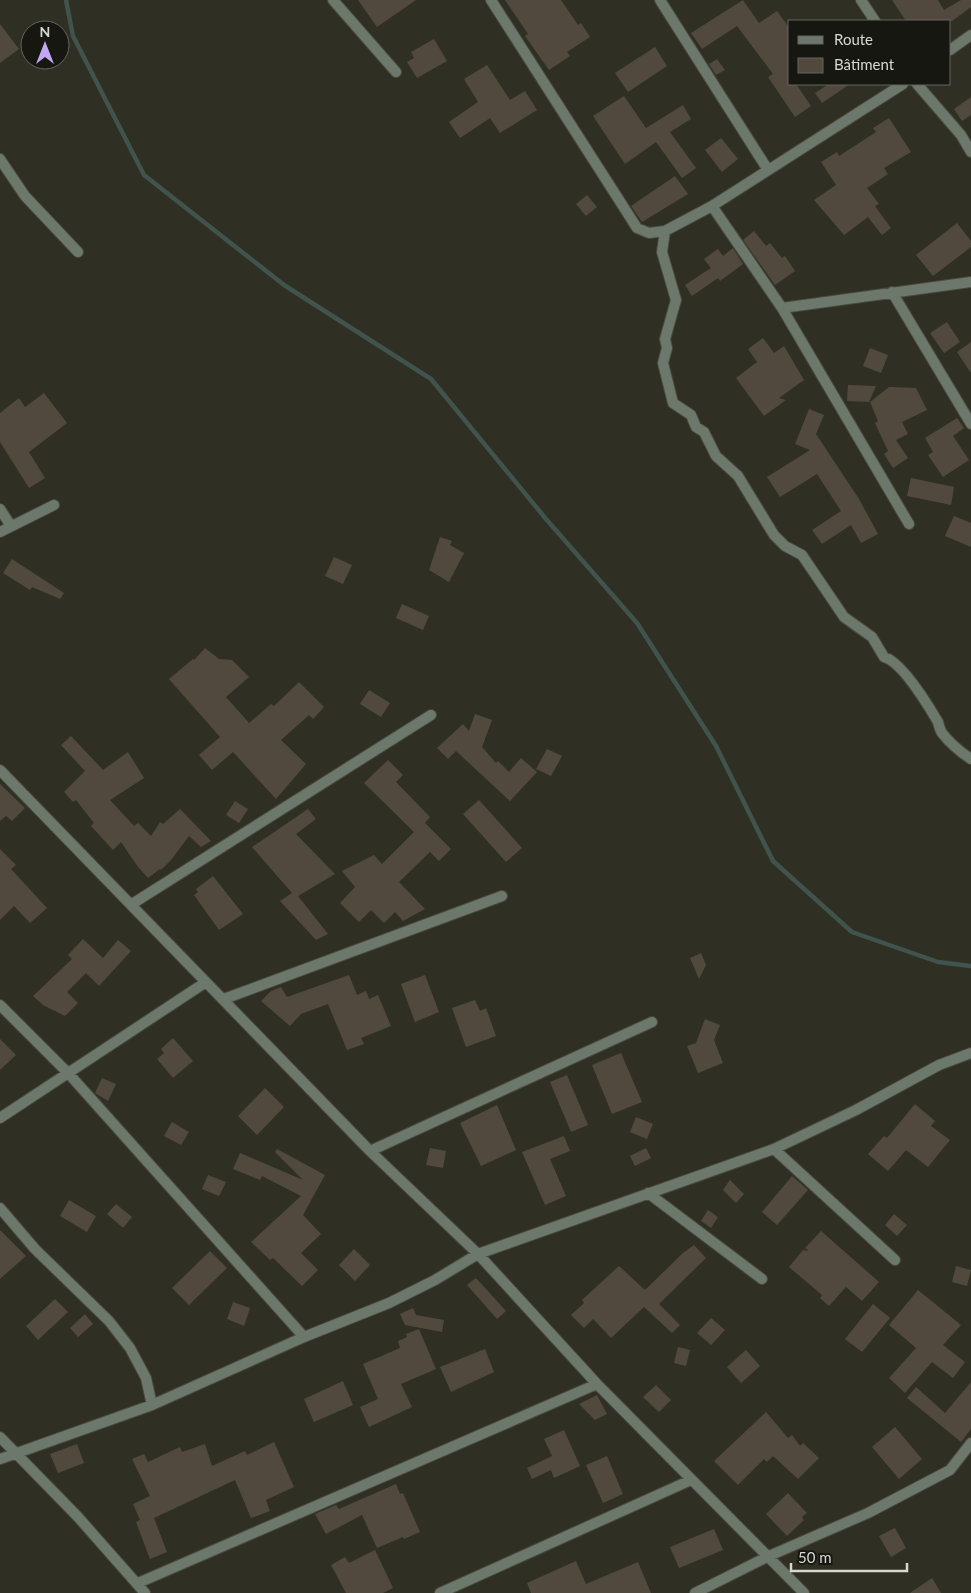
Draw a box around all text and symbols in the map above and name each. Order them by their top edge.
north arrow [20,20,70,70]
legend [788,20,951,85]
text: N [40,23,50,40]
text: Route [834,30,873,48]
text: Bâtiment [834,55,895,73]
scale bar [791,1540,907,1572]
text: 50 m [798,1548,832,1566]

